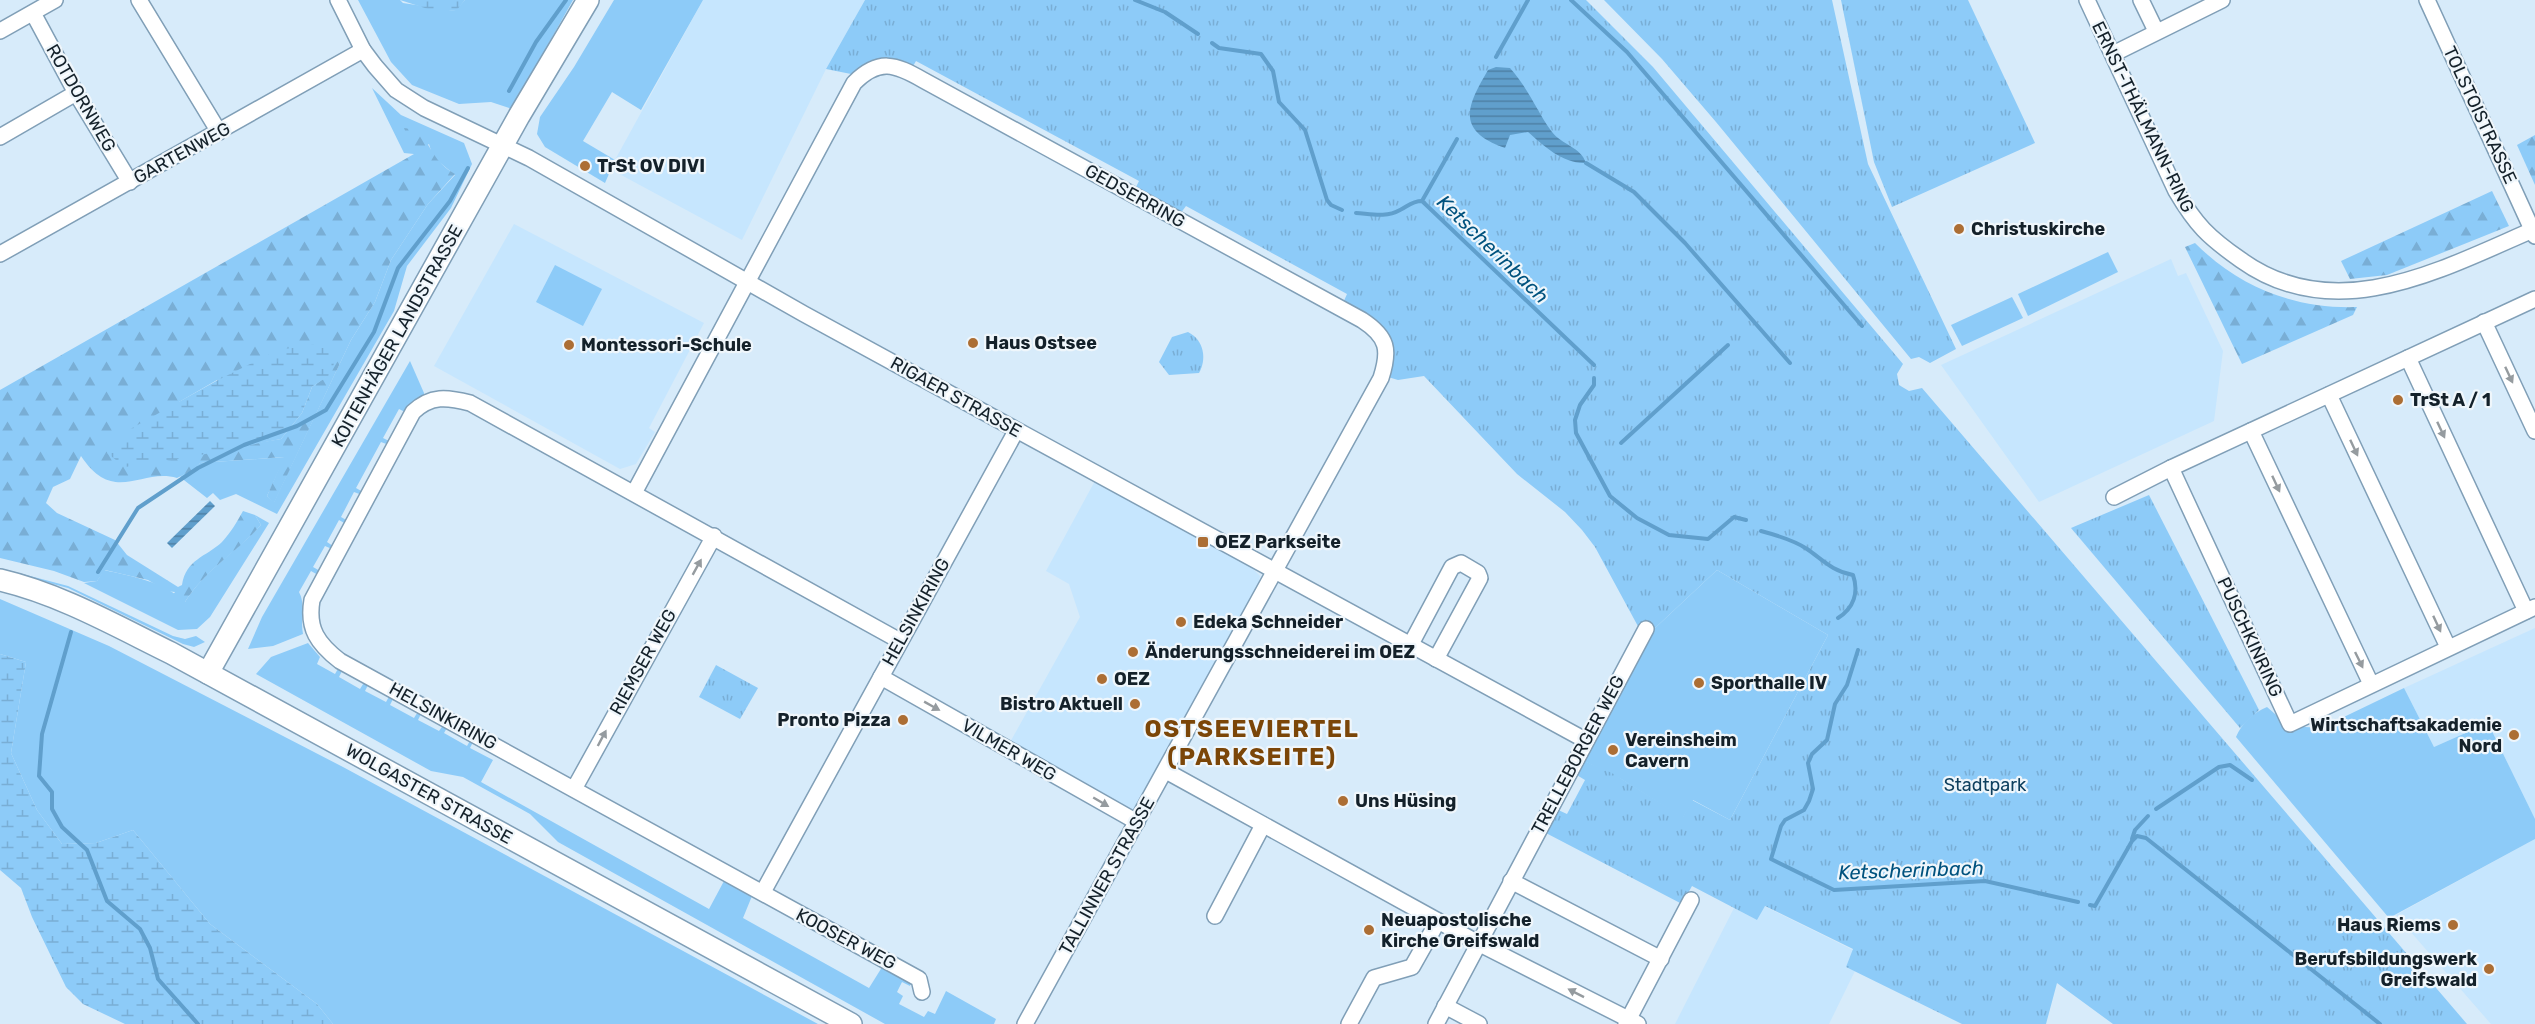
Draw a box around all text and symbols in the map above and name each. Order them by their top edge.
street label: ERNST-THÄLMANN-RING [2087,18,2199,216]
street label: ROTDORNWEG [41,40,121,156]
street label: TOLSTOISTRASSE [2438,43,2522,187]
street label: GARTENWEG [130,117,234,189]
place label: TrSt OV DIVI [597,155,705,177]
marker: TrSt OV DIVI [578,159,592,173]
street label: GEDSERRING [1081,159,1189,233]
water label: Ketscherinbach [1432,190,1554,308]
place label: Christuskirche [1971,218,2106,240]
street label: KOITENHÄGER LANDSTRASSE [327,221,467,451]
marker: Christuskirche [1952,222,1966,236]
place label: Haus Ostsee [985,332,1097,354]
place label: Montessori-Schule [581,334,752,356]
marker: Haus Ostsee [966,336,980,350]
marker: Montessori-Schule [562,338,576,352]
street label: RIGAER STRASSE [887,352,1025,442]
one-way arrow [2504,367,2513,384]
place label: TrSt A / 1 [2410,389,2491,411]
marker: TrSt A / 1 [2391,393,2405,407]
one-way arrow [2437,421,2446,438]
one-way arrow [2349,439,2358,456]
one-way arrow [2271,475,2280,492]
place label: OEZ Parkseite [1215,531,1341,553]
marker: OEZ Parkseite [1196,535,1210,549]
street label: HELSINKIRING [877,554,955,670]
one-way arrow [692,558,702,575]
street label: PUSCHKINRING [2213,573,2287,701]
street label: RIEMSER WEG [605,605,681,719]
place label: Edeka Schneider [1193,611,1343,633]
marker: Edeka Schneider [1174,615,1188,629]
one-way arrow [2433,616,2442,633]
place label: Änderungsschneiderei im OEZ [1145,641,1415,663]
marker: Änderungsschneiderei im OEZ [1126,645,1140,659]
one-way arrow [2353,651,2363,669]
place label: OEZ [1114,668,1150,690]
marker: OEZ [1095,672,1109,686]
street label: TRELLEBORGER WEG [1527,672,1629,838]
place label: Sporthalle IV [1711,672,1828,694]
marker: Sporthalle IV [1692,676,1706,690]
street label: HELSINKIRING [385,677,501,755]
place label: Bistro Aktuell [1000,693,1123,715]
marker: Bistro Aktuell [1128,697,1142,711]
one-way arrow [923,701,940,711]
place label: Pronto Pizza [777,709,891,731]
marker: Pronto Pizza [896,713,910,727]
street label: VILMER WEG [958,714,1060,786]
place label: Wirtschaftsakademie Nord [2310,714,2502,757]
district label: OSTSEEVIERTEL (PARKSEITE) [1145,715,1359,771]
marker: Wirtschaftsakademie Nord [2507,728,2521,742]
one-way arrow [597,729,607,746]
place label: Vereinsheim Cavern [1625,729,1737,772]
street label: WOLGASTER STRASSE [342,739,516,849]
marker: Vereinsheim Cavern [1606,743,1620,757]
park label: Stadtpark [1944,774,2027,796]
place label: Uns Hüsing [1355,790,1456,812]
street label: TALLINNER STRASSE [1054,793,1160,959]
marker: Uns Hüsing [1336,794,1350,808]
one-way arrow [1093,797,1110,807]
water label: Ketscherinbach [1838,855,1984,885]
street label: KOOSER WEG [792,903,900,975]
place label: Neuapostolische Kirche Greifswald [1381,909,1539,952]
place label: Haus Riems [2337,914,2441,936]
marker: Haus Riems [2446,918,2460,932]
marker: Neuapostolische Kirche Greifswald [1362,923,1376,937]
place label: Berufsbildungswerk Greifswald [2295,948,2477,991]
marker: Berufsbildungswerk Greifswald [2482,962,2496,976]
one-way arrow [1568,989,1585,998]

